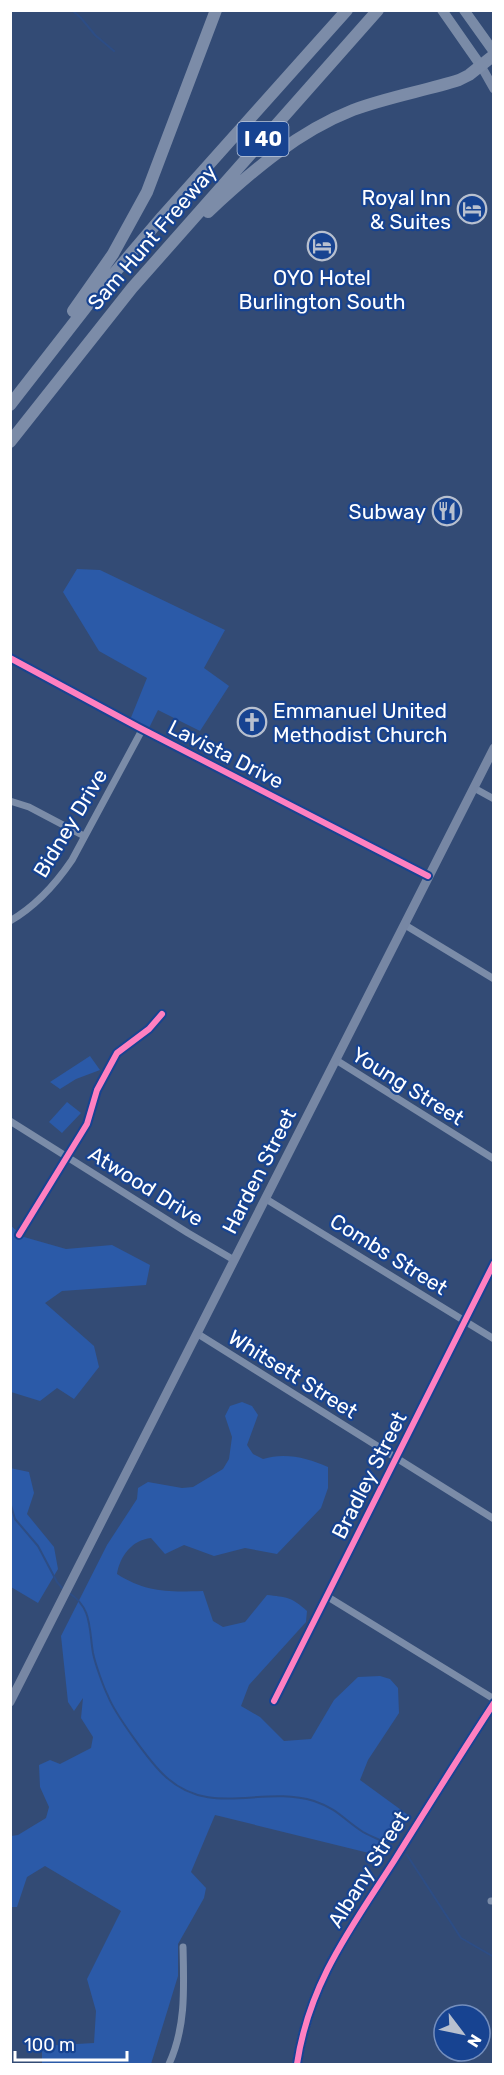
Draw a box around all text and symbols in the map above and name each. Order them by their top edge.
road number: I 40 [238,122,288,156]
street label: Sam Hunt Freeway [82,159,222,315]
place label: Royal Inn & Suites [362,185,451,234]
hotel icon: Royal Inn & Suites [456,193,488,225]
hotel icon: OYO Hotel Burlington South [306,230,338,262]
place label: OYO Hotel Burlington South [239,265,406,314]
restaurant icon: Subway [431,495,463,527]
place label: Subway [349,499,426,524]
place label: Emmanuel United Methodist Church [273,698,448,747]
church icon: Emmanuel United Methodist Church [236,706,268,738]
street label: Lavista Drive [164,714,288,794]
street label: Bidney Drive [28,764,112,882]
street label: Young Street [347,1042,469,1130]
street label: Harden Street [217,1104,301,1238]
street label: Atwood Drive [84,1141,208,1231]
street label: Combs Street [326,1208,452,1300]
street label: Whitsett Street [224,1324,362,1424]
street label: Bradley Street [326,1407,412,1543]
street label: Albany Street [322,1806,414,1932]
north arrow [432,2003,492,2063]
scale bar [15,2024,128,2062]
text: N [463,2031,485,2051]
text: 100 m [24,2034,75,2056]

